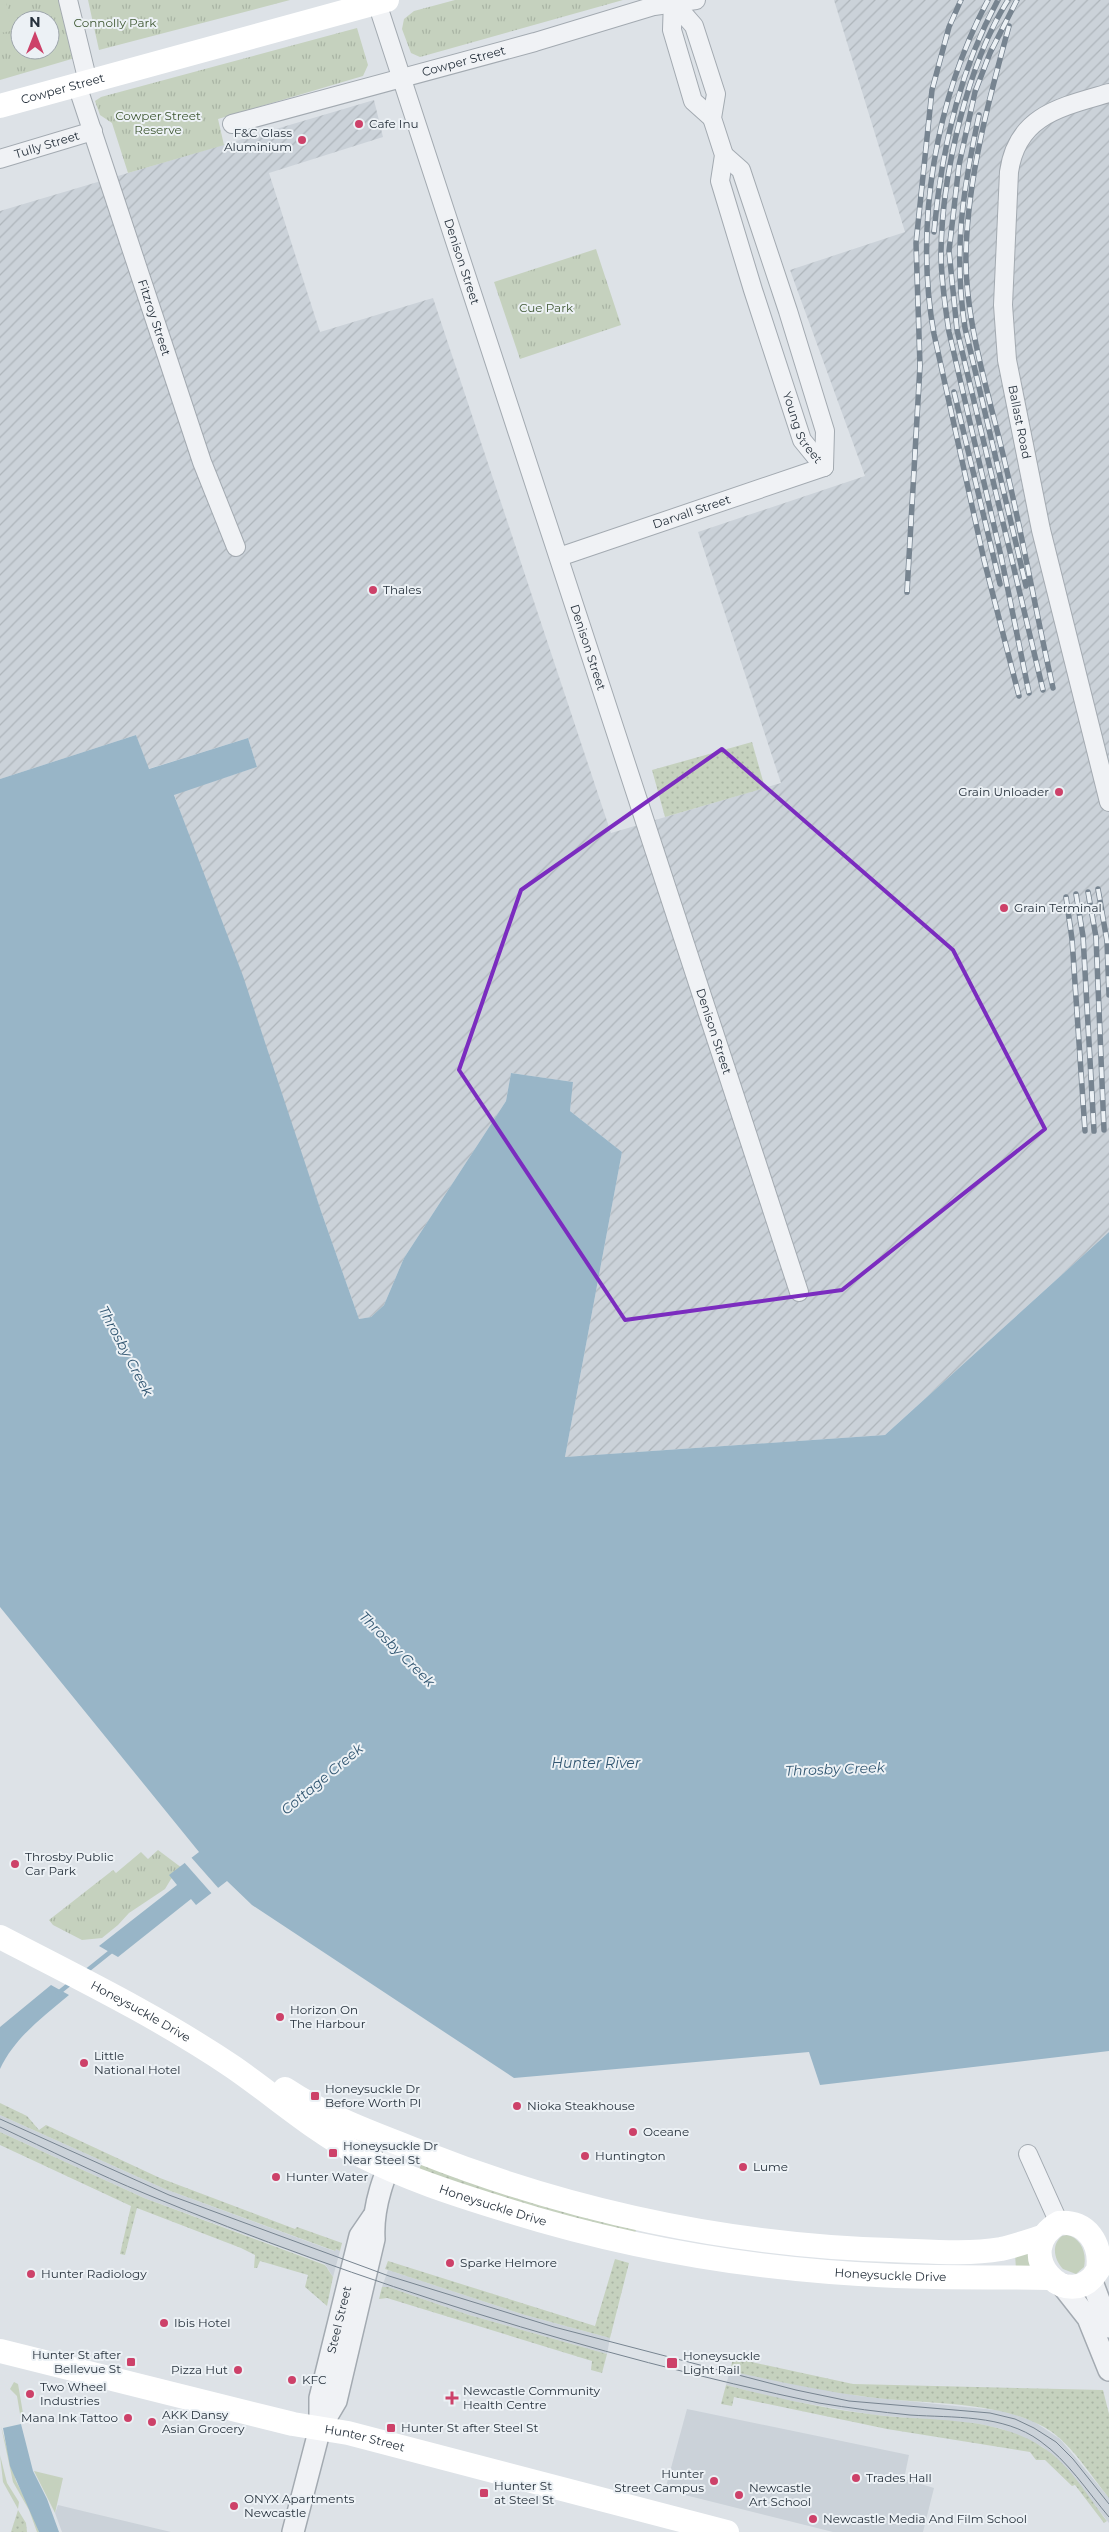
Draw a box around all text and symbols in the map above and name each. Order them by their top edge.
north arrow [10,10,60,60]
text: N [29,13,41,31]
park label: Connolly Park [74,15,157,30]
street label: Cowper Street [420,42,507,79]
street label: Cowper Street [19,70,106,107]
park label: Cowper Street Reserve [115,108,201,137]
place label: Cafe Inu [369,116,419,131]
marker: Cafe Inu [353,118,365,130]
place label: F&C Glass Aluminium [224,125,292,154]
street label: Tully Street [12,127,81,161]
marker: F&C Glass Aluminium [296,134,308,146]
street label: Denison Street [441,216,483,306]
street label: Fitzroy Street [135,277,174,358]
park label: Cue Park [519,300,574,315]
street label: Ballast Road [1005,384,1035,460]
street label: Young Street [780,390,826,466]
street label: Darvall Street [650,491,732,532]
place label: Thales [383,582,422,597]
marker: Thales [367,584,379,596]
street label: Denison Street [567,602,610,692]
place label: Grain Unloader [958,784,1049,799]
marker: Grain Unloader [1053,786,1065,798]
place label: Grain Terminal [1014,900,1102,915]
marker: Grain Terminal [998,902,1010,914]
street label: Denison Street [693,986,735,1076]
water label: Throsby Creek [95,1303,158,1400]
water label: Throsby Creek [355,1607,439,1691]
water label: Cottage Creek [277,1739,367,1818]
water label: Hunter River [552,1754,641,1772]
water label: Throsby Creek [785,1758,886,1780]
place label: Throsby Public Car Park [25,1849,114,1878]
marker: Throsby Public Car Park [9,1858,21,1870]
street label: Honeysuckle Drive [88,1977,193,2045]
place label: Horizon On The Harbour [290,2002,366,2031]
marker: Horizon On The Harbour [274,2011,286,2023]
place label: Little National Hotel [94,2048,180,2077]
marker: Little National Hotel [78,2057,90,2069]
place label: Honeysuckle Dr Before Worth Pl [325,2081,421,2110]
marker: Honeysuckle Dr Before Worth Pl [309,2090,321,2102]
place label: Nioka Steakhouse [527,2098,635,2113]
marker: Nioka Steakhouse [511,2100,523,2112]
place label: Oceane [643,2124,689,2139]
marker: Oceane [627,2126,639,2138]
place label: Honeysuckle Dr Near Steel St [343,2138,438,2167]
marker: Honeysuckle Dr Near Steel St [327,2147,339,2159]
place label: Huntington [595,2148,666,2163]
marker: Huntington [579,2150,591,2162]
place label: Lume [753,2159,788,2174]
marker: Lume [737,2161,749,2173]
place label: Hunter Water [286,2169,368,2184]
marker: Hunter Water [270,2171,282,2183]
street label: Honeysuckle Drive [437,2181,549,2229]
place label: Sparke Helmore [460,2255,557,2270]
marker: Sparke Helmore [444,2257,456,2269]
street label: Honeysuckle Drive [834,2265,946,2284]
place label: Hunter Radiology [41,2266,147,2281]
marker: Hunter Radiology [25,2268,37,2280]
street label: Steel Street [323,2284,354,2355]
place label: Ibis Hotel [174,2315,230,2330]
marker: Ibis Hotel [158,2317,170,2329]
place label: Hunter St after Bellevue St [32,2347,121,2376]
place label: Honeysuckle Light Rail [683,2348,760,2377]
marker: Hunter St after Bellevue St [125,2356,137,2368]
marker: Honeysuckle Light Rail [665,2356,679,2370]
place label: Pizza Hut [171,2362,228,2377]
marker: Pizza Hut [232,2364,244,2376]
place label: KFC [302,2372,327,2387]
marker: KFC [286,2374,298,2386]
place label: Two Wheel Industries [40,2379,106,2408]
place label: Newcastle Community Health Centre [463,2383,600,2412]
marker: Two Wheel Industries [24,2388,36,2400]
marker: Newcastle Community Health Centre [445,2391,459,2405]
place label: AKK Dansy Asian Grocery [162,2407,245,2436]
place label: Mana Ink Tattoo [21,2410,118,2425]
marker: Mana Ink Tattoo [122,2412,134,2424]
marker: AKK Dansy Asian Grocery [146,2416,158,2428]
place label: Hunter St after Steel St [401,2420,538,2435]
street label: Hunter Street [323,2421,407,2455]
marker: Hunter St after Steel St [385,2422,397,2434]
place label: Hunter Street Campus [614,2466,704,2495]
place label: Trades Hall [866,2470,932,2485]
marker: Trades Hall [850,2472,862,2484]
marker: Hunter Street Campus [708,2475,720,2487]
place label: Hunter St at Steel St [494,2478,554,2507]
place label: Newcastle Art School [749,2480,811,2509]
marker: Hunter St at Steel St [478,2487,490,2499]
marker: Newcastle Art School [733,2489,745,2501]
place label: ONYX Apartments Newcastle [244,2491,355,2520]
marker: ONYX Apartments Newcastle [228,2500,240,2512]
place label: Newcastle Media And Film School [823,2511,1027,2526]
marker: Newcastle Media And Film School [807,2513,819,2525]

